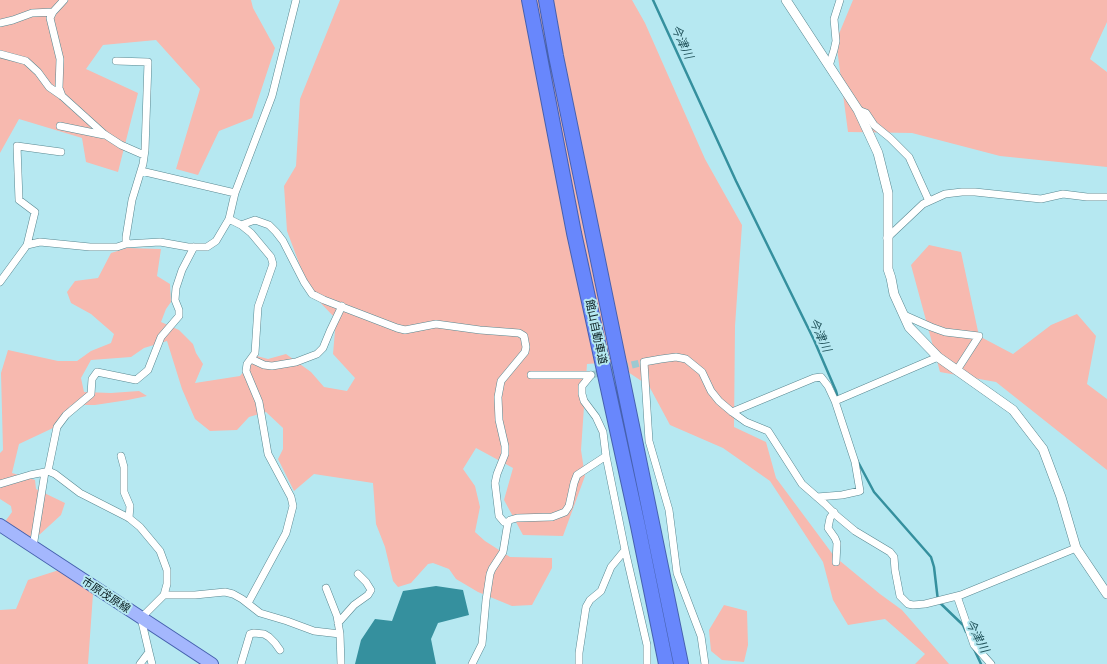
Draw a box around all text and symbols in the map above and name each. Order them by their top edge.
water label: 今津川 [668,23,696,61]
street label: 館山自動車道 [583,298,609,366]
water label: 今津川 [806,316,834,354]
street label: 市原茂原線 [79,574,133,616]
water label: 今津川 [962,617,992,655]

